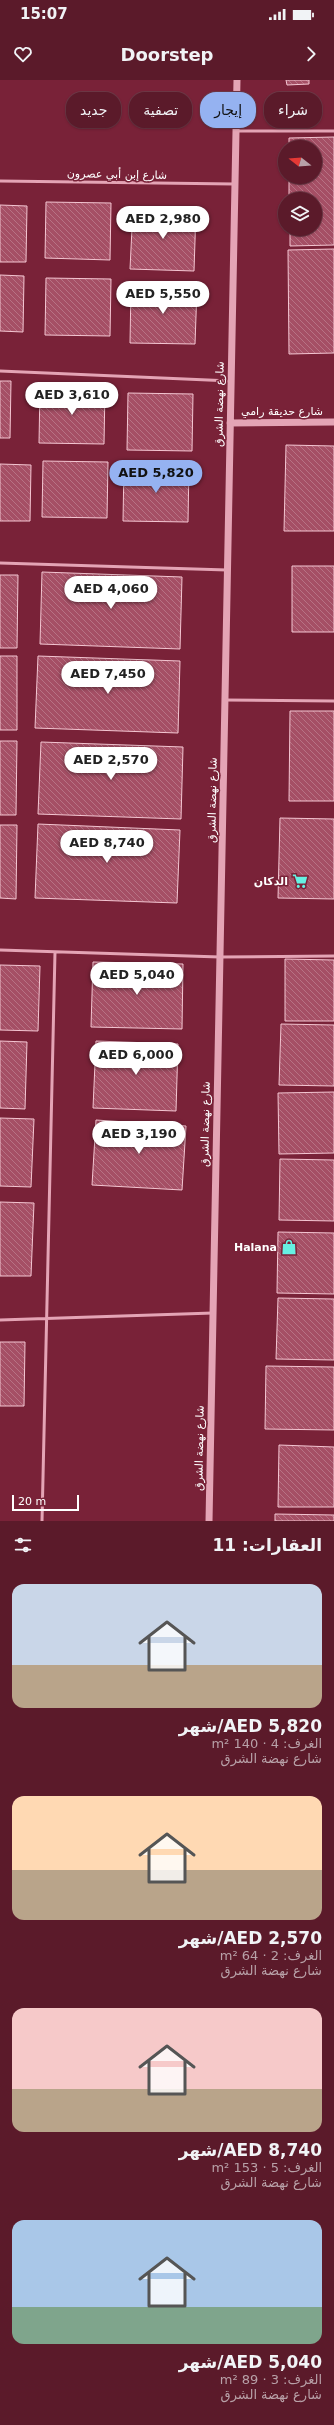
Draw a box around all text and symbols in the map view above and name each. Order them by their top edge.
text: 15:07 [20,5,68,23]
icon: heart [12,43,34,65]
icon: forward [300,43,322,65]
text: Doorstep [121,44,213,65]
chip: جديد [66,92,121,128]
chip: تصفية [129,92,192,128]
chip: إيجار [200,92,256,128]
chip: شراء [264,92,322,128]
north arrow [278,140,322,184]
map controls [278,140,322,236]
street label: شارع إبن أبي عصرون [67,166,167,182]
button: layers [278,192,322,236]
pin: AED 2,980 [117,206,209,240]
text: AED 2,980 [125,211,201,226]
pin: AED 5,550 [117,281,209,315]
text: AED 5,550 [125,286,201,301]
street label: شارع نهضة الشرق [212,361,227,447]
pin: AED 3,610 [26,382,118,416]
text: AED 3,610 [34,387,110,402]
street label: شارع حديقة رامي [241,405,323,418]
pin: AED 5,820 [110,460,202,494]
text: AED 5,820 [118,465,194,480]
pin: AED 4,060 [65,576,157,610]
text: AED 4,060 [73,581,149,596]
pin: AED 7,450 [62,661,154,695]
text: AED 7,450 [70,666,146,681]
pin: AED 2,570 [65,747,157,781]
text: AED 2,570 [73,752,149,767]
street label: شارع نهضة الشرق [205,757,220,843]
pin: AED 8,740 [61,830,153,864]
text: AED 8,740 [69,835,145,850]
supermarket icon: الدكان [291,872,309,890]
place label: الدكان [254,875,288,888]
pin: AED 5,040 [91,962,183,996]
text: AED 5,040 [99,967,175,982]
pin: AED 6,000 [90,1042,182,1076]
text: AED 6,000 [98,1047,174,1062]
street label: شارع نهضة الشرق [198,1081,213,1167]
pin: AED 3,190 [93,1121,185,1155]
text: AED 3,190 [101,1126,177,1141]
shop icon: Halana [280,1238,298,1256]
place label: Halana [234,1241,277,1254]
street label: شارع نهضة الشرق [192,1405,207,1491]
scale bar [12,1493,79,1512]
text: 20 m [18,1495,46,1508]
icon: filters [12,1534,34,1556]
text: العقارات: 11 [212,1535,322,1555]
icon: home [131,1610,203,1682]
text: AED 5,820/شهر [179,1716,322,1736]
text: الغرف: 4 · 140 m² [211,1736,322,1751]
text: شارع نهضة الشرق [221,1751,322,1766]
icon: home [131,1822,203,1894]
text: AED 2,570/شهر [179,1928,322,1948]
text: الغرف: 2 · 64 m² [220,1948,322,1963]
text: شارع نهضة الشرق [221,1963,322,1978]
icon: home [131,2034,203,2106]
text: AED 8,740/شهر [179,2140,322,2160]
text: الغرف: 5 · 153 m² [211,2160,322,2175]
text: شارع نهضة الشرق [221,2175,322,2190]
icon: home [131,2246,203,2318]
text: AED 5,040/شهر [179,2352,322,2372]
text: الغرف: 3 · 89 m² [220,2372,322,2387]
text: شارع نهضة الشرق [221,2387,322,2402]

